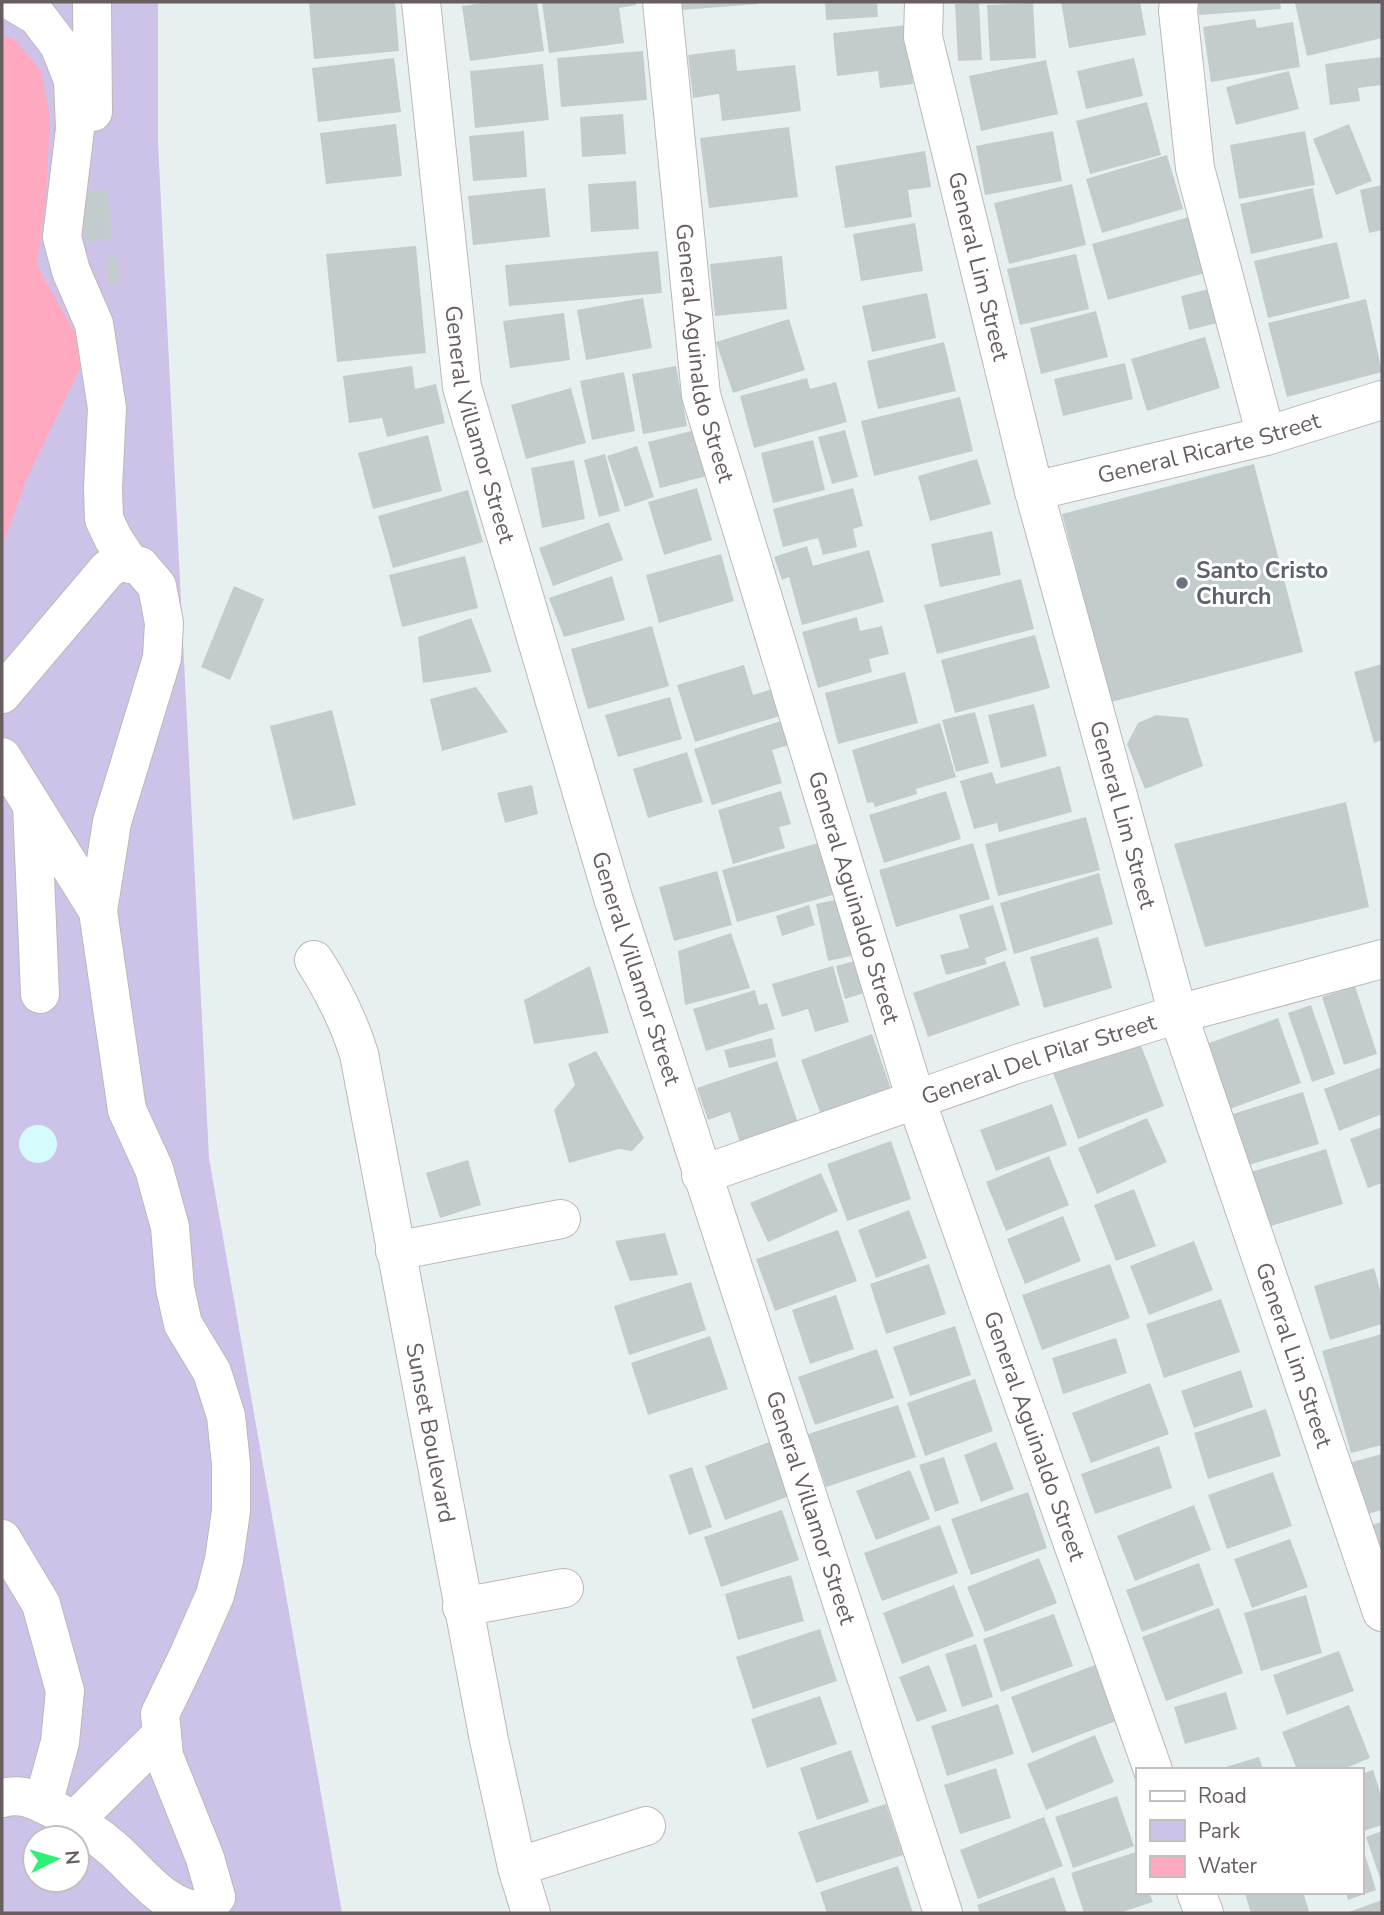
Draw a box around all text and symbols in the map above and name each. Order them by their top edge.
street label: General Lim Street [941,169,1017,365]
street label: General Aguinaldo Street [669,222,742,487]
street label: General Villamor Street [438,304,523,547]
street label: General Ricarte Street [1094,404,1325,491]
place label: Santo Cristo Church [1196,555,1328,612]
marker: Santo Cristo Church [1174,575,1190,591]
street label: General Lim Street [1082,717,1164,913]
street label: General Aguinaldo Street [801,767,908,1028]
street label: General Villamor Street [585,848,689,1090]
street label: General Del Pilar Street [917,1006,1161,1112]
street label: General Lim Street [1248,1258,1341,1452]
street label: General Aguinaldo Street [976,1307,1093,1566]
street label: Sunset Boulevard [399,1340,463,1525]
street label: General Villamor Street [759,1387,864,1629]
legend [1136,1768,1363,1894]
text: Road [1198,1782,1247,1810]
text: Park [1198,1817,1240,1845]
north arrow [21,1824,91,1894]
text: N [58,1849,86,1866]
text: Water [1198,1852,1257,1880]

